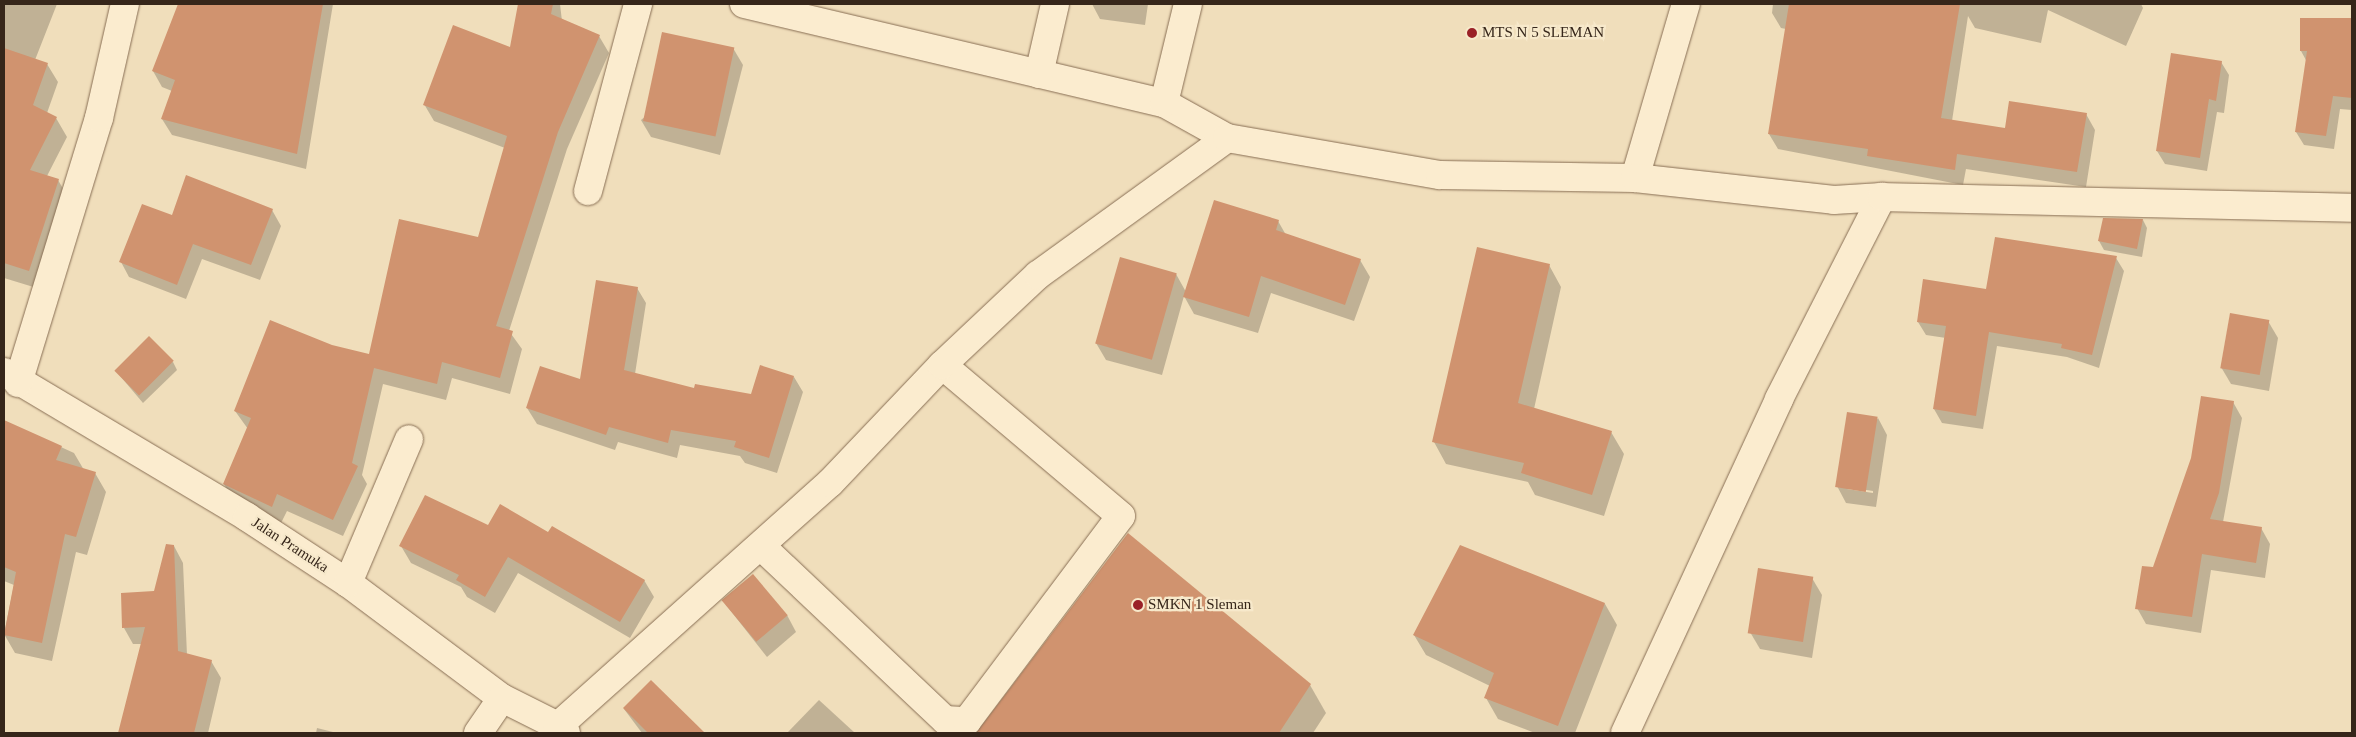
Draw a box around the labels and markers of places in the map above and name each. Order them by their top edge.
place label: MTS N 5 SLEMAN [1482,24,1604,42]
marker: MTS N 5 SLEMAN [1466,27,1478,39]
place label: SMKN 1 Sleman [1148,596,1251,614]
marker: SMKN 1 Sleman [1132,599,1144,611]

